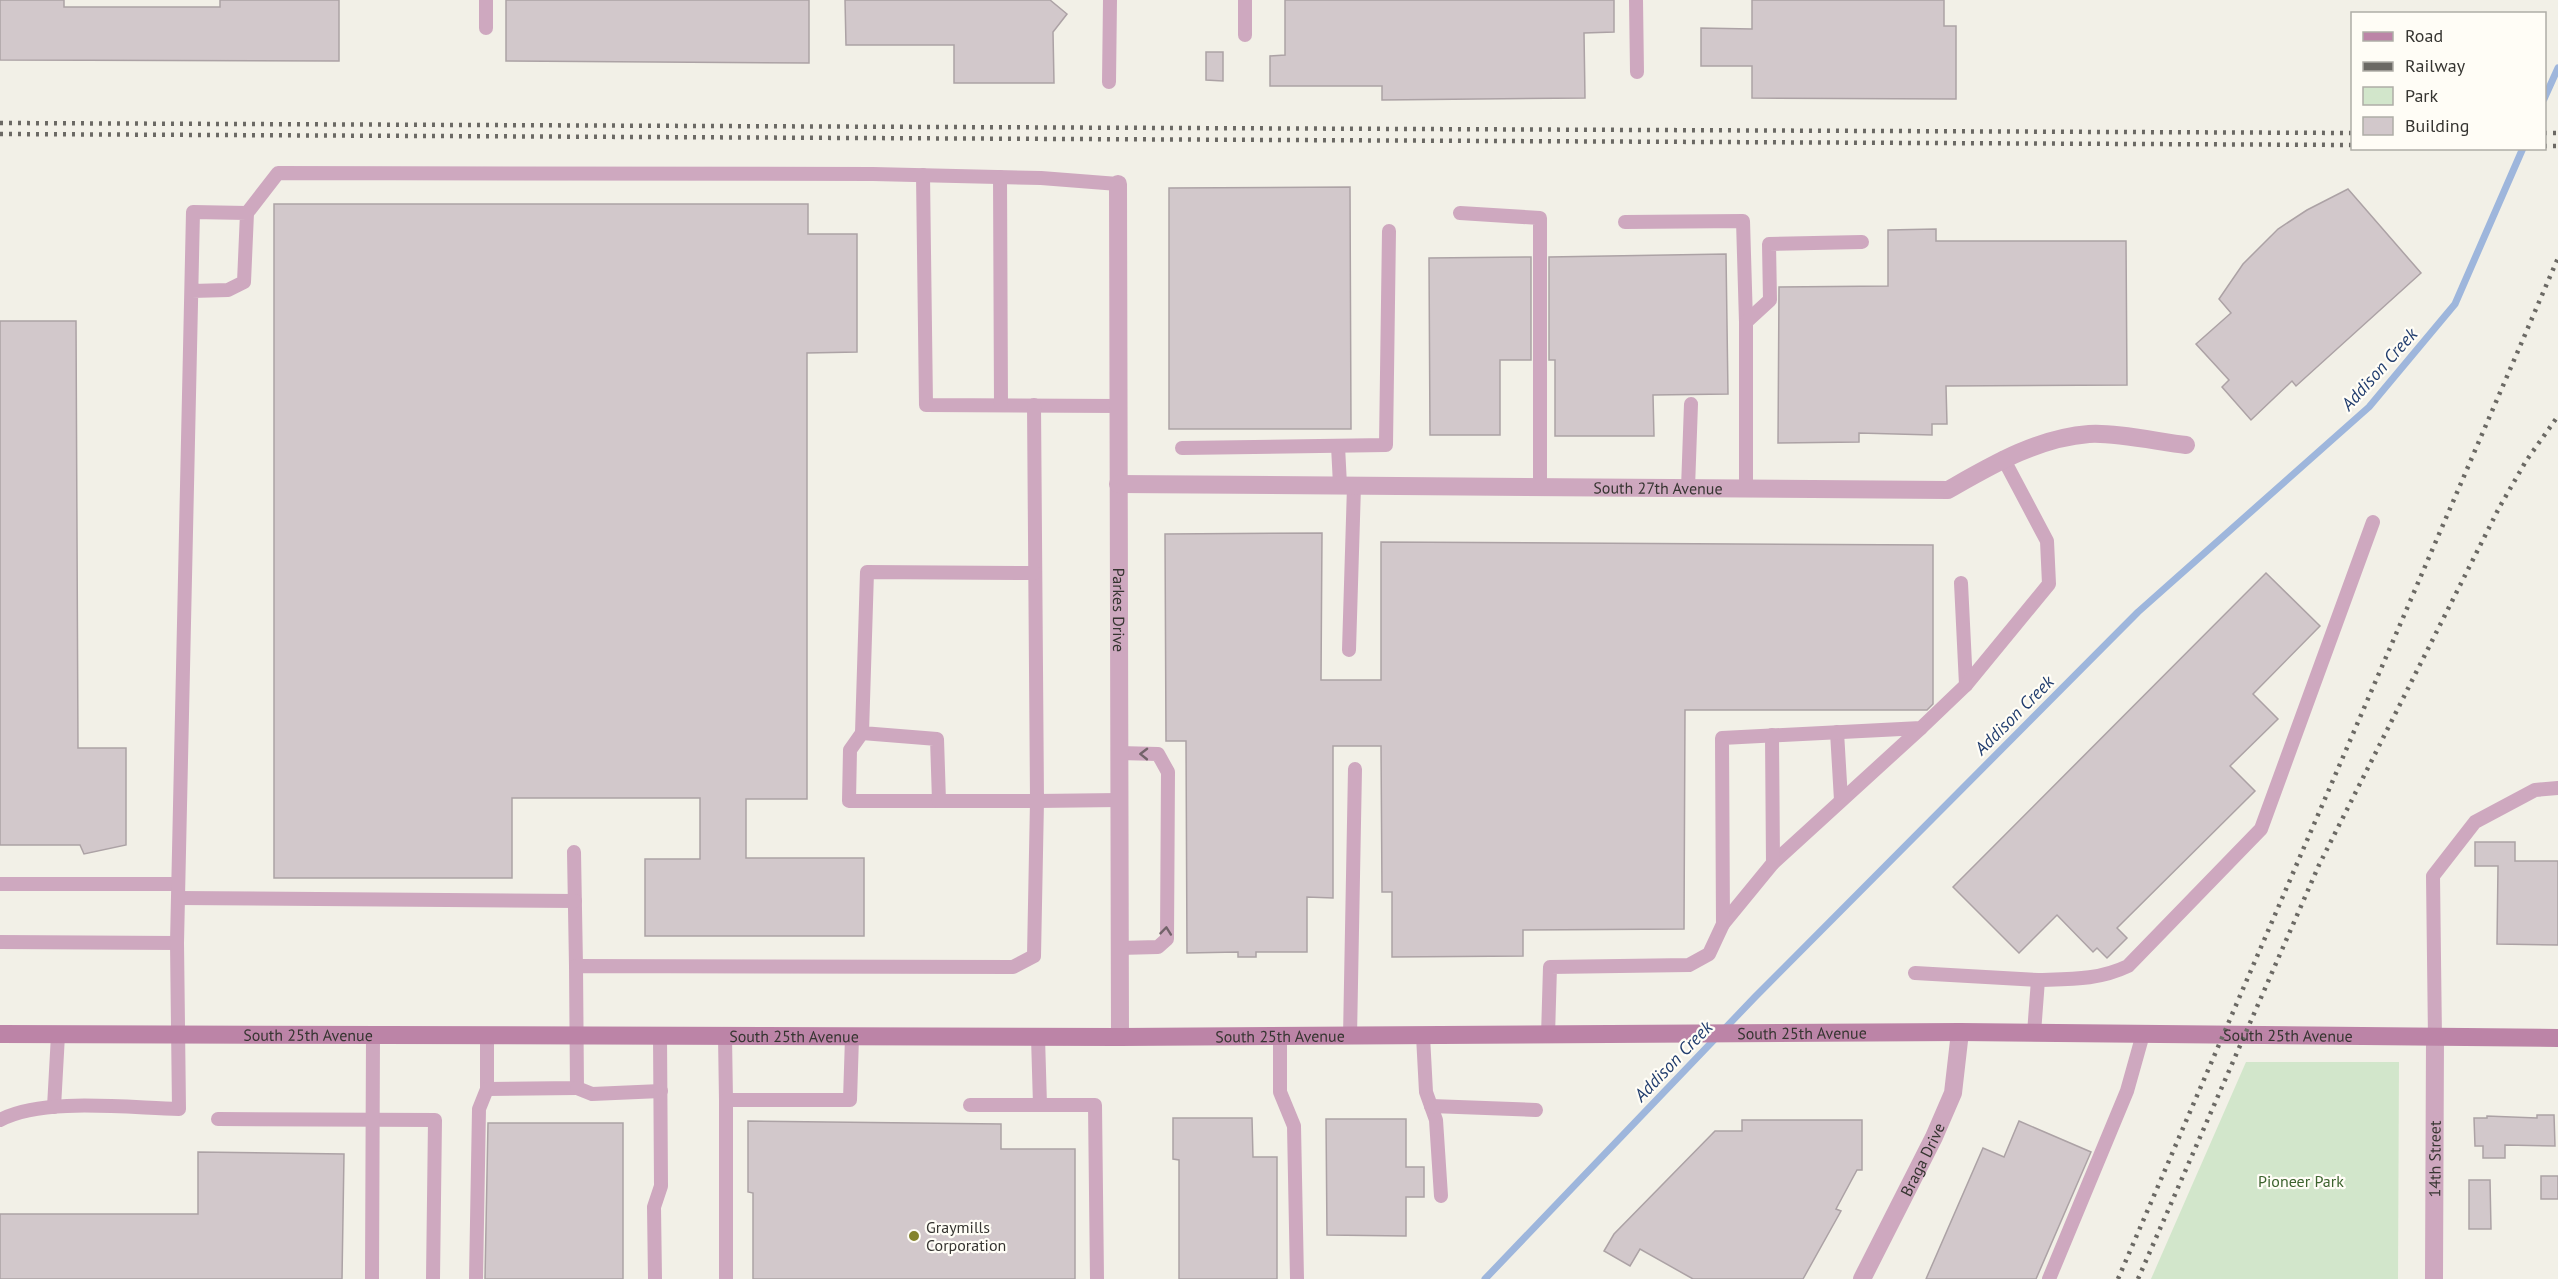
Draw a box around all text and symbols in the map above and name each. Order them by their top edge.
legend [2351,12,2546,150]
text: Road [2405,24,2443,47]
text: Railway [2405,54,2466,77]
text: Park [2405,84,2438,107]
text: Building [2405,114,2469,137]
water label: Addison Creek [2335,322,2423,416]
street label: South 27th Avenue [1593,477,1723,498]
street label: Parkes Drive [1109,568,1129,652]
water label: Addison Creek [1969,670,2059,760]
one-way arrow [1139,748,1148,760]
one-way arrow [1159,927,1172,936]
water label: Addison Creek [1628,1015,1718,1107]
street label: South 25th Avenue [1737,1023,1867,1043]
street label: South 25th Avenue [243,1025,373,1045]
street label: South 25th Avenue [2223,1025,2353,1046]
street label: South 25th Avenue [729,1026,859,1046]
street label: South 25th Avenue [1215,1026,1345,1046]
street label: Braga Drive [1896,1120,1949,1199]
street label: 14th Street [2424,1120,2445,1197]
park label: Pioneer Park [2258,1171,2344,1191]
place label: Graymills Corporation [926,1217,1006,1255]
marker: Graymills Corporation [907,1229,921,1243]

